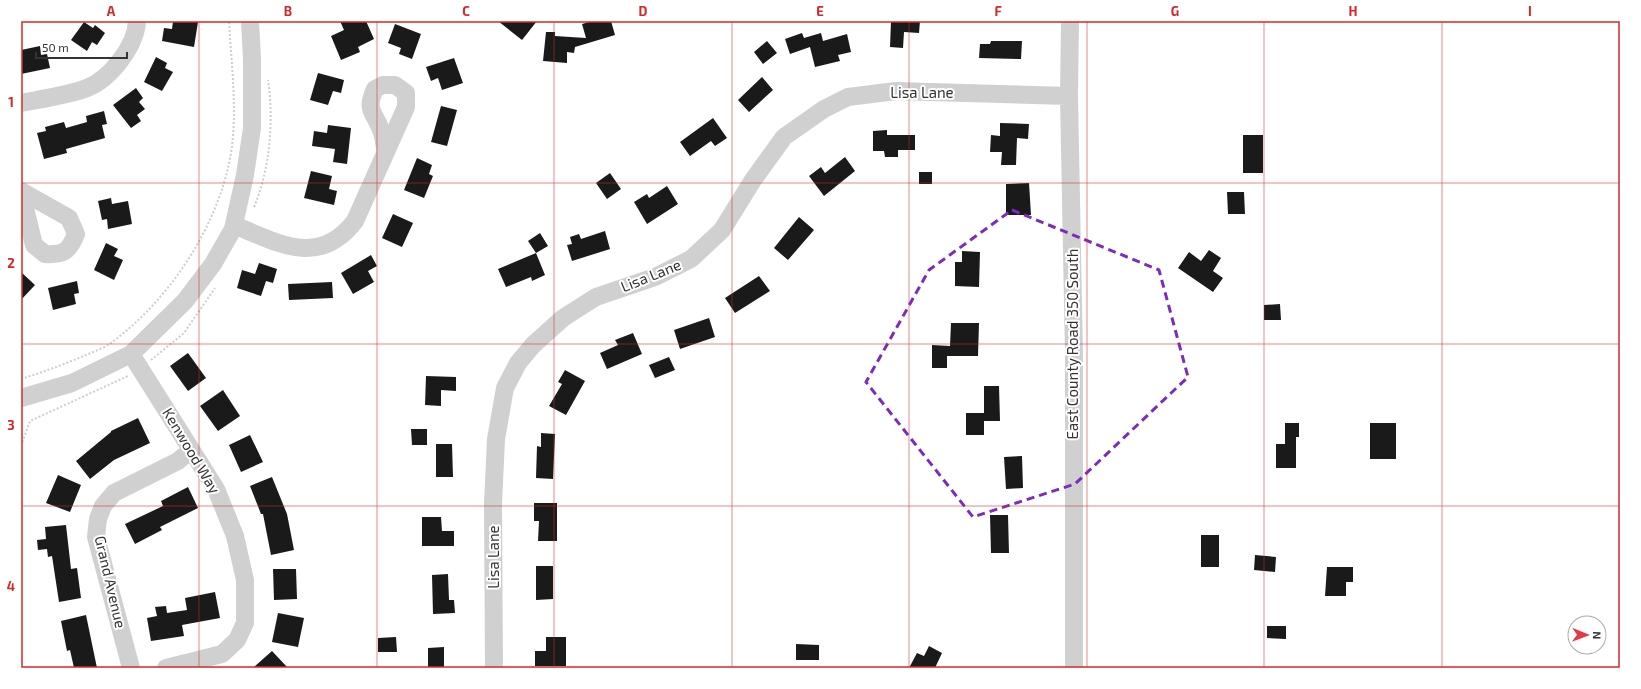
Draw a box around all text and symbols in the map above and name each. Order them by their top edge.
text: A [107,3,116,19]
text: B [284,3,292,19]
text: C [462,3,470,19]
text: D [639,3,648,19]
text: E [816,3,824,19]
text: F [994,3,1002,19]
text: G [1171,3,1179,19]
text: H [1349,3,1358,19]
text: I [1528,3,1532,19]
scale bar [36,34,127,60]
text: 50 m [42,40,69,54]
street label: Lisa Lane [890,83,954,101]
text: 1 [8,94,14,110]
street label: East County Road 350 South [1063,249,1081,439]
text: 2 [7,255,15,271]
street label: Lisa Lane [618,255,683,295]
street label: Kenwood Way [159,404,225,497]
text: 3 [7,417,15,433]
street label: Lisa Lane [484,525,502,589]
street label: Grand Avenue [92,534,130,630]
text: 4 [7,578,15,594]
north arrow [1567,615,1607,655]
text: N [1591,631,1604,639]

